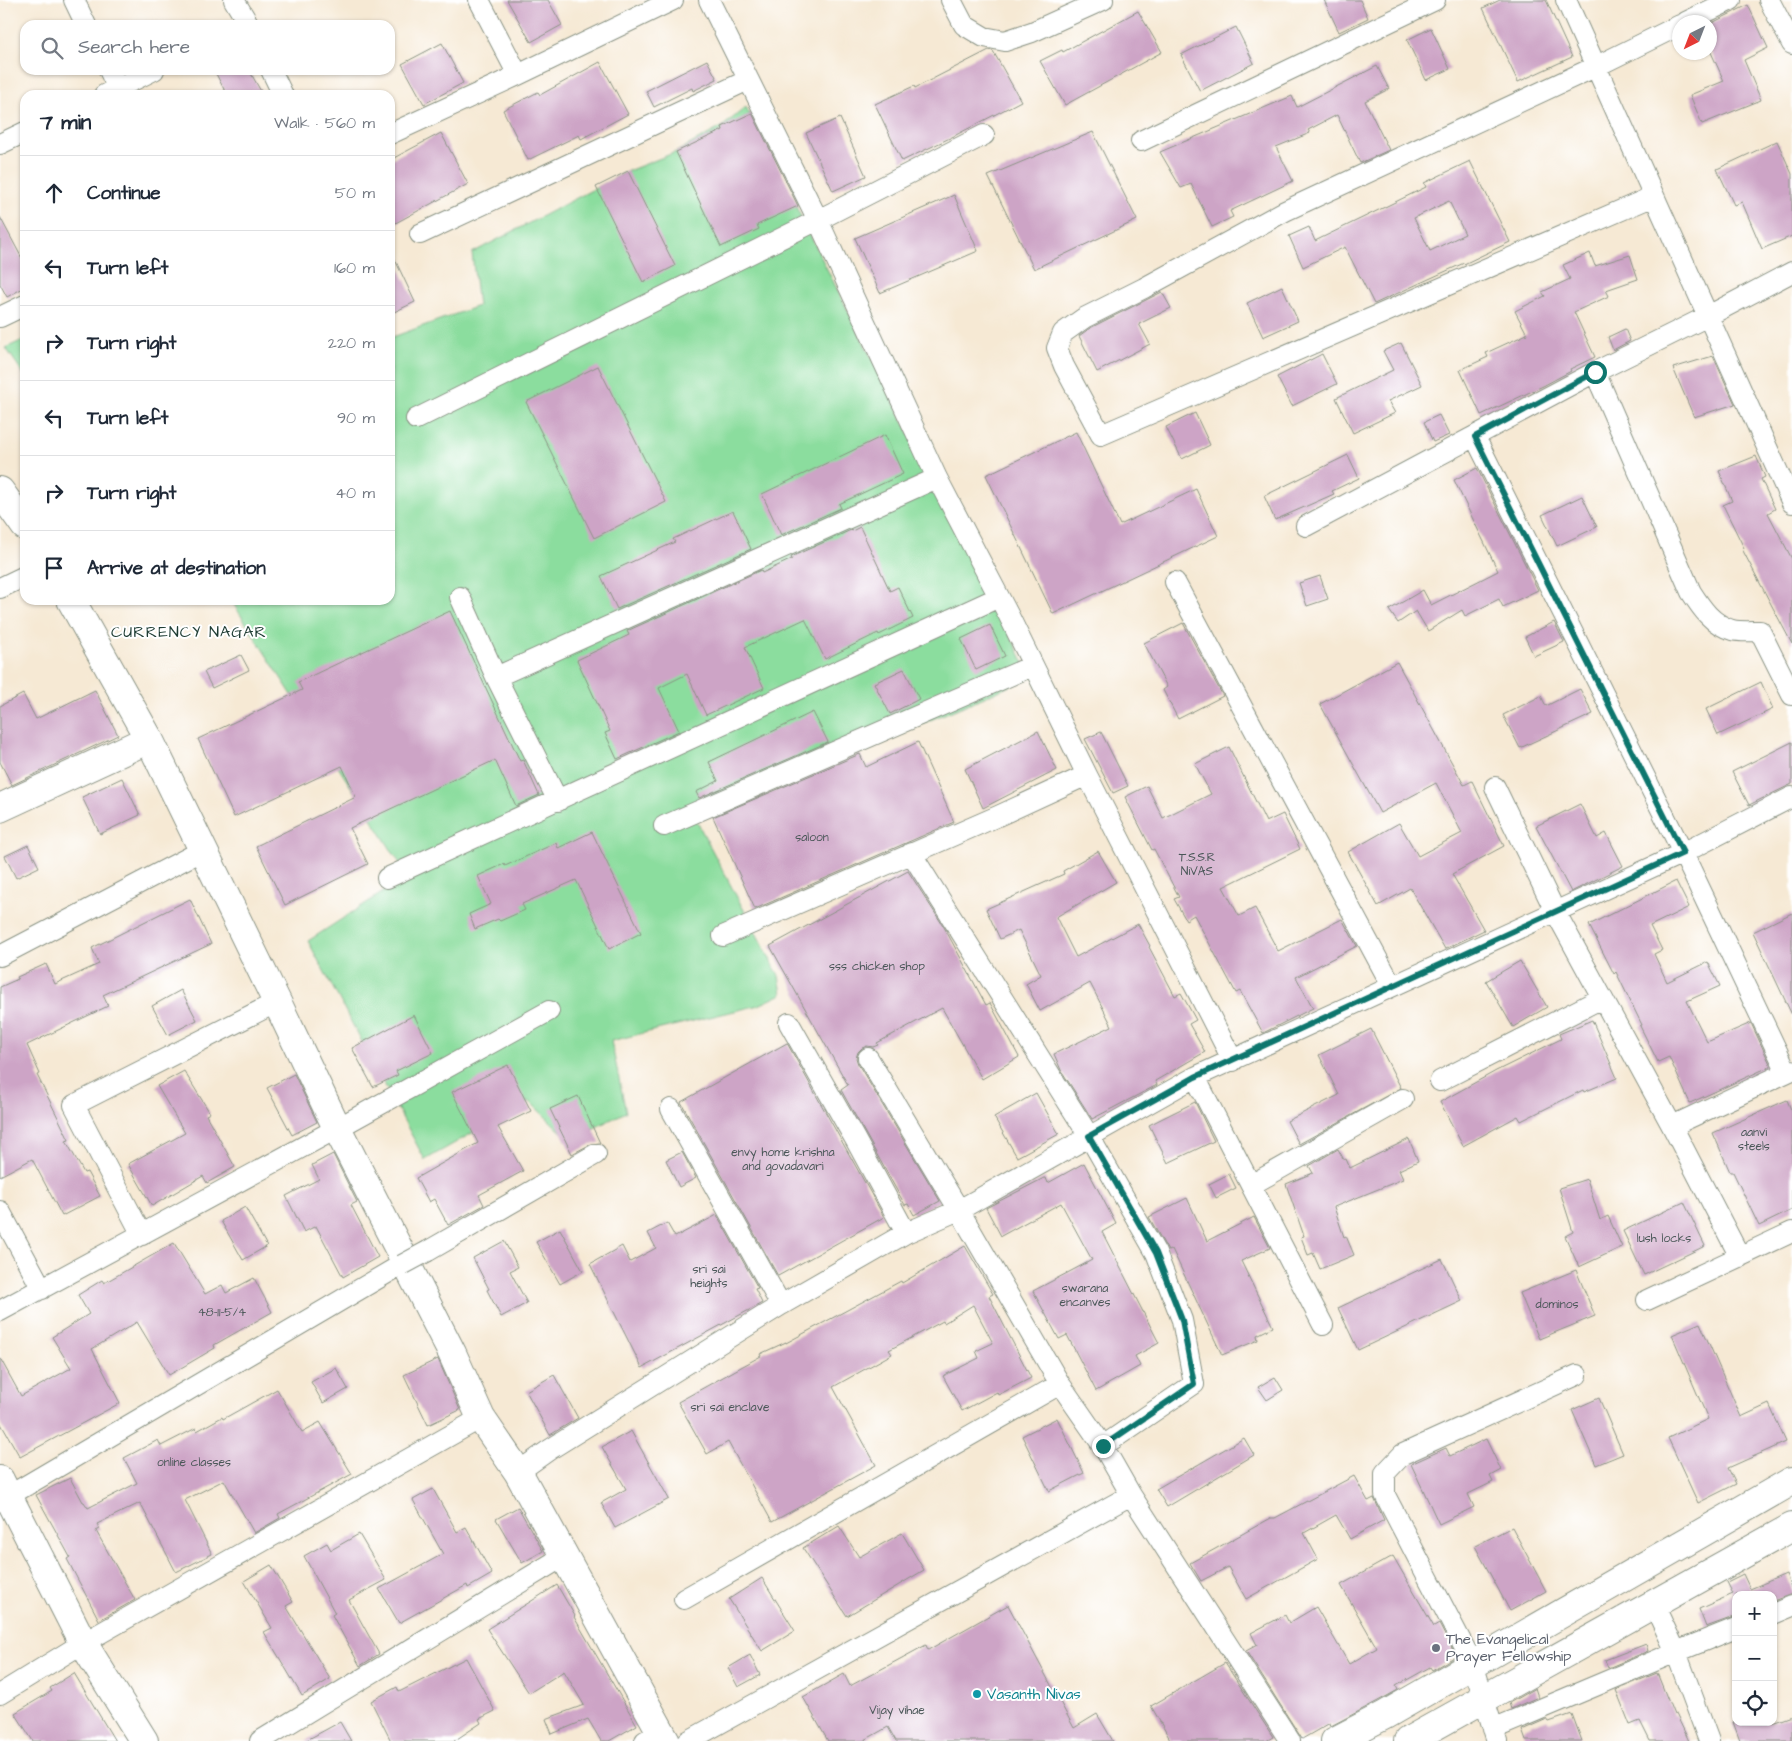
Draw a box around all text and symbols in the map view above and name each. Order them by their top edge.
north arrow [1672,15,1717,60]
search box [20,20,395,75]
icon: search [38,34,66,62]
text: Search here [78,34,190,61]
text: 7 min [40,108,91,137]
text: Walk · 560 m [274,112,375,134]
icon: ahead [40,179,68,207]
text: Continue [87,180,161,207]
text: 50 m [335,182,375,204]
icon: left [40,254,68,282]
text: Turn left [87,255,168,282]
text: 160 m [334,257,375,279]
icon: right [40,329,68,357]
text: Turn right [87,330,176,357]
text: 220 m [328,332,375,354]
route start [1584,361,1607,384]
icon: left [40,404,68,432]
text: Turn left [87,405,168,432]
text: 90 m [337,407,375,429]
icon: right [40,479,68,507]
text: Turn right [87,480,176,507]
text: 40 m [335,482,375,504]
icon: arrive [40,554,68,582]
text: Arrive at destination [87,555,266,582]
district label: CURRENCY NAGAR [111,621,267,643]
house number: saloon [795,829,829,846]
house number: T.S.S.R NiVAS [1179,849,1215,880]
house number: sss chicken shop [829,958,925,975]
house number: aanvi steels [1738,1124,1770,1155]
house number: envy home krishna and govadavari [731,1144,835,1176]
house number: lush locks [1637,1230,1691,1247]
house number: sri sai heights [690,1261,728,1293]
house number: swarana encanves [1060,1280,1110,1311]
house number: dominos [1536,1296,1578,1313]
house number: 48-11-5/4 [198,1304,246,1321]
house number: sri sai enclave [691,1399,770,1416]
route end [1092,1435,1115,1458]
house number: online classes [157,1454,231,1471]
map controls [1732,1591,1777,1726]
button: + [1732,1591,1777,1636]
place label: The Evangelical Prayer Fellowship [1446,1629,1571,1668]
button: − [1732,1636,1777,1681]
marker: The Evangelical Prayer Fellowship [1430,1642,1442,1654]
button: locate [1732,1681,1777,1726]
place label: Vasanth Nivas [987,1684,1081,1705]
marker: Vasanth Nivas [971,1688,983,1700]
house number: Vijay vihae [869,1702,925,1720]

